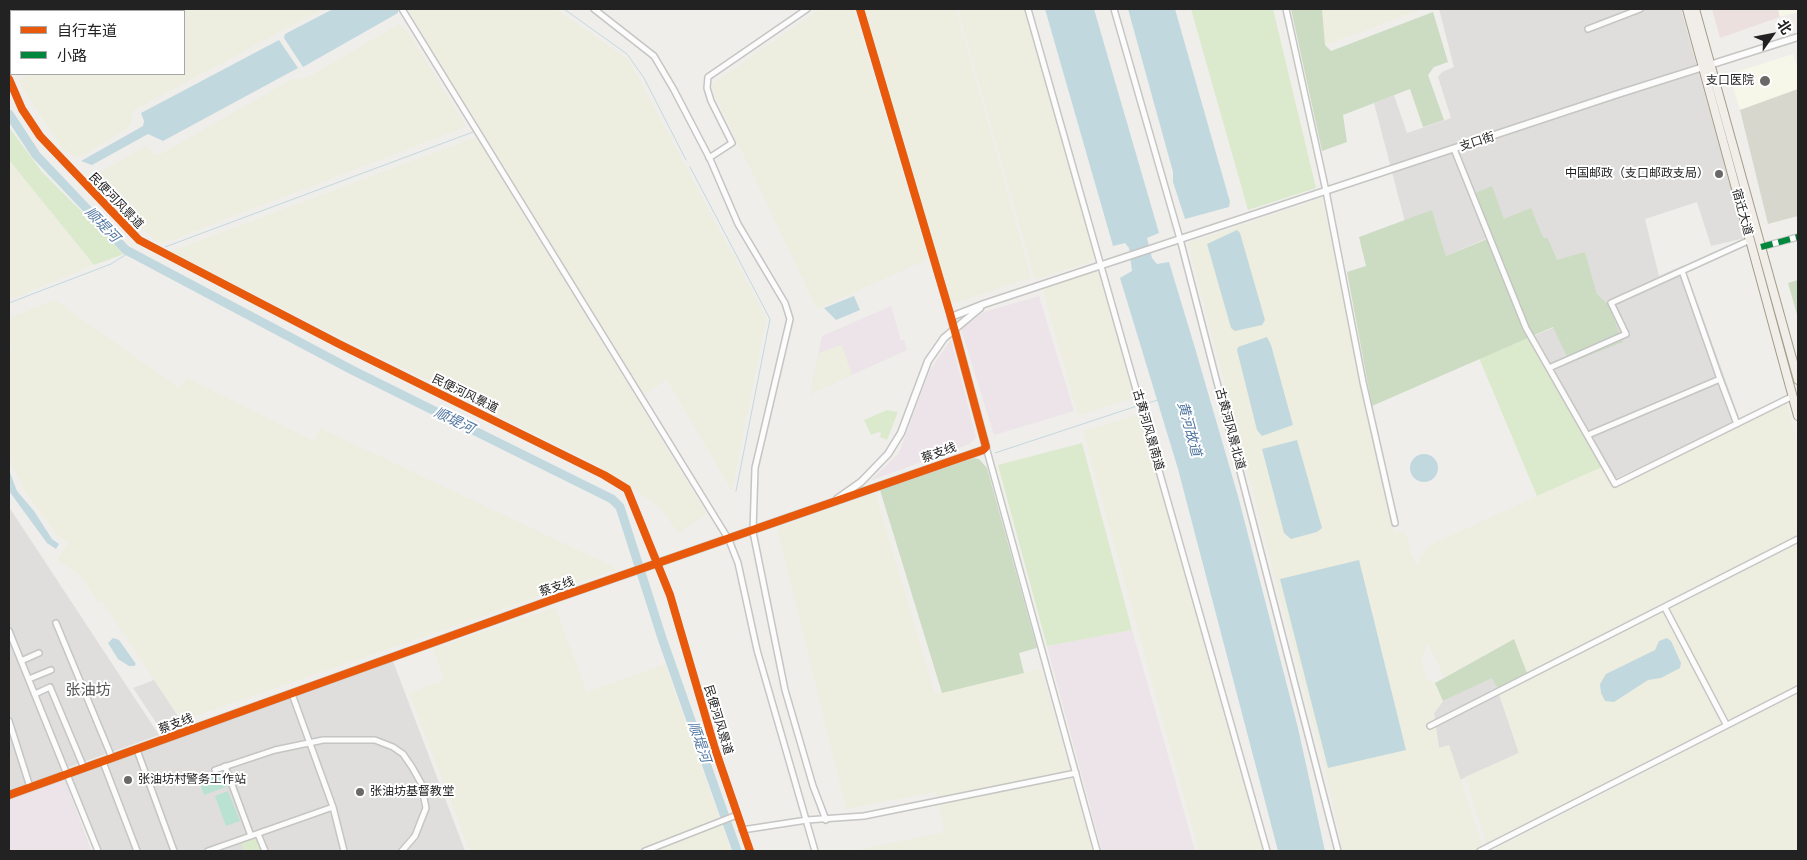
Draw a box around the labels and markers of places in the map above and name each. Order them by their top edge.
place label: 支口医院 [1706,74,1754,88]
marker: 支口医院 [1758,74,1772,88]
place label: 中国邮政（支口邮政支局） [1565,167,1709,181]
marker: 中国邮政（支口邮政支局） [1713,168,1725,180]
place label: 张油坊村警务工作站 [138,773,246,787]
marker: 张油坊村警务工作站 [122,774,134,786]
place label: 张油坊基督教堂 [370,785,454,799]
marker: 张油坊基督教堂 [354,786,366,798]

